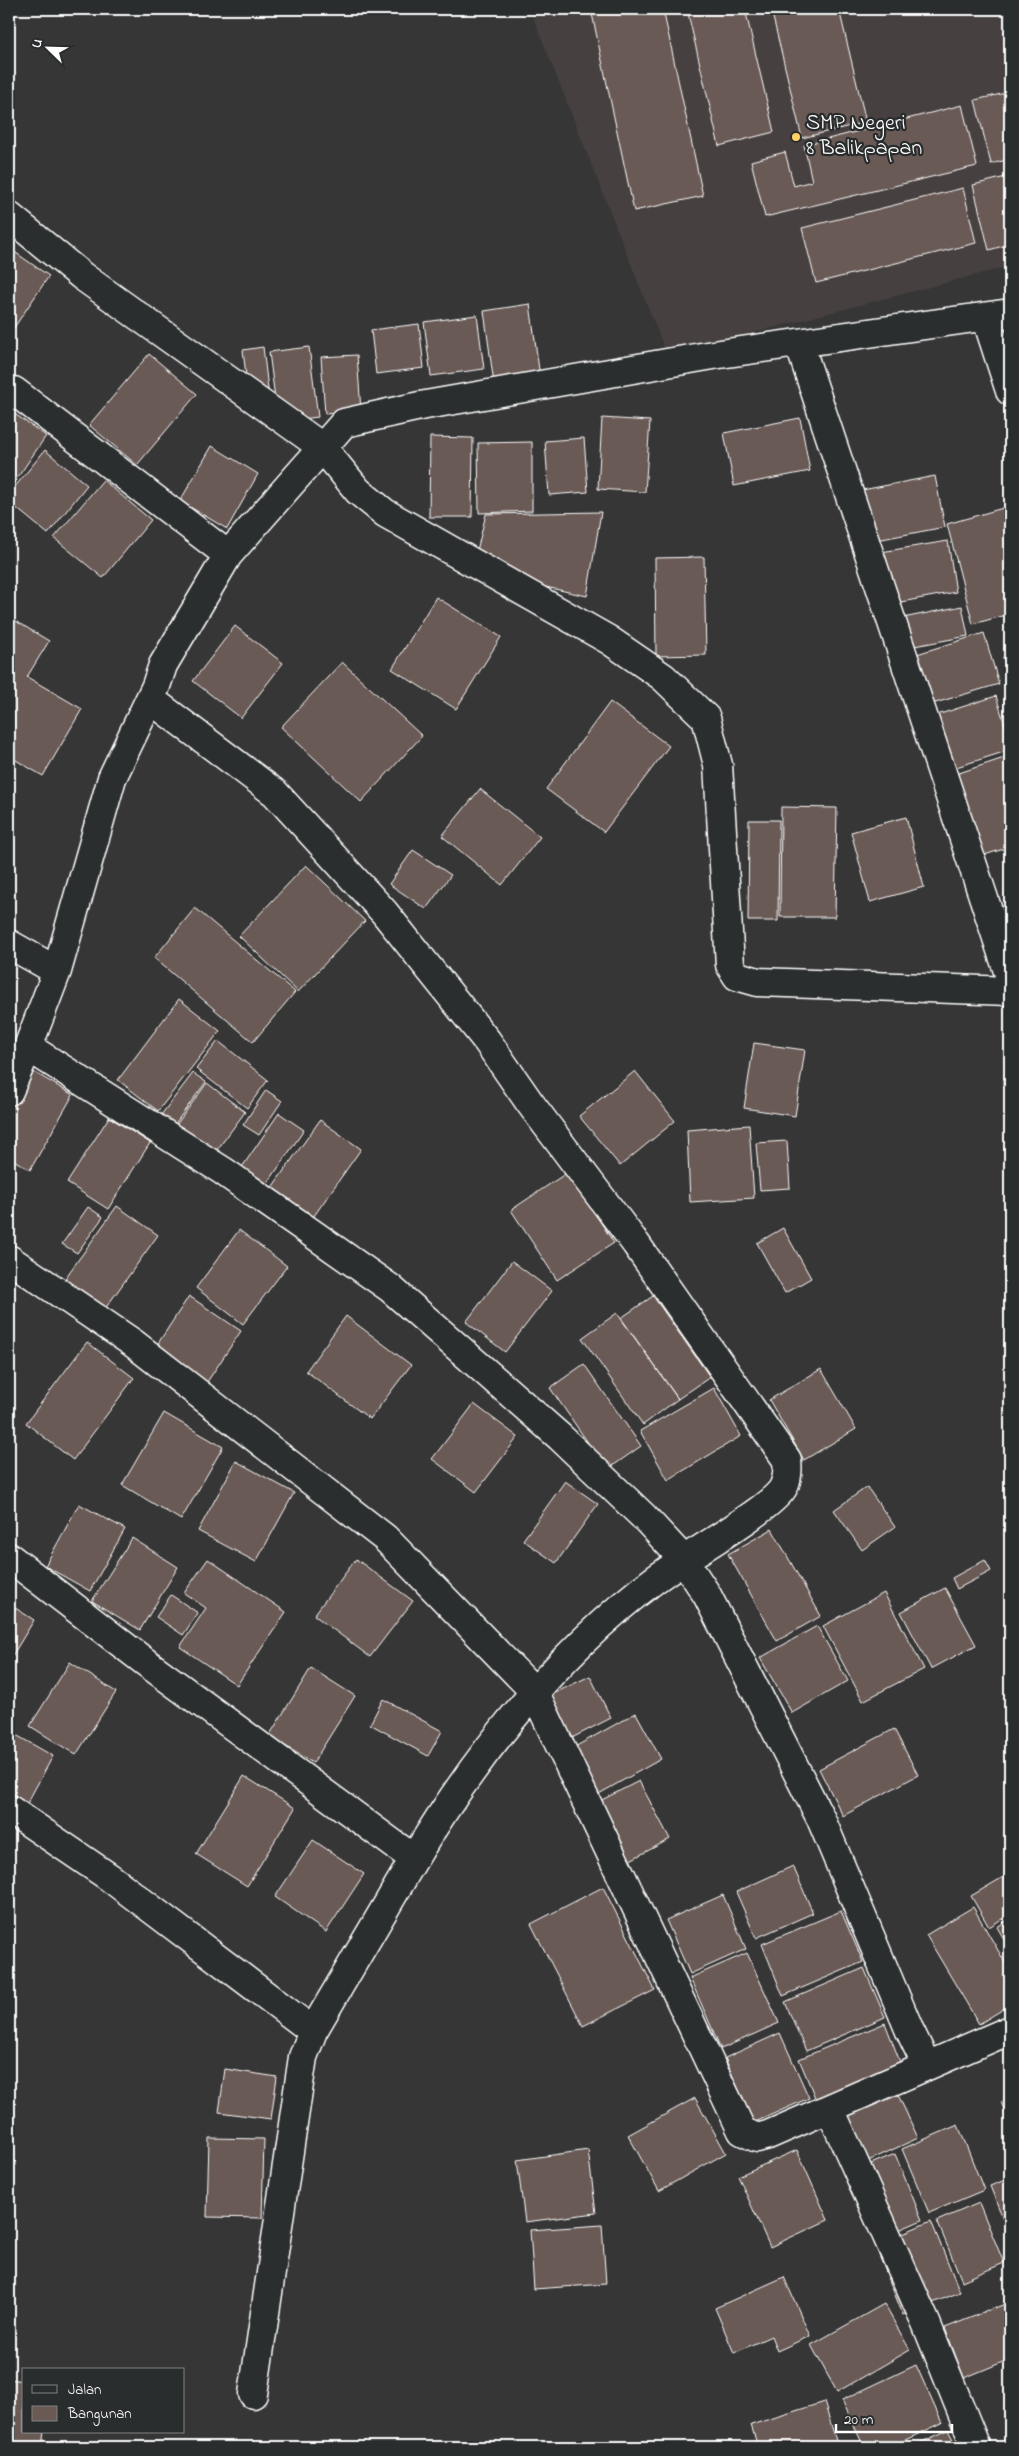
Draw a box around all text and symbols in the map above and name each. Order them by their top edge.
north arrow [22,22,72,72]
text: U [26,35,49,52]
place label: SMP Negeri 8 Balikpapan [806,108,922,165]
marker: SMP Negeri 8 Balikpapan [790,131,802,143]
legend [22,2368,185,2434]
text: Jalan [68,2379,101,2401]
scale bar [836,2401,953,2433]
text: Bangunan [67,2403,132,2426]
text: 20 m [844,2409,874,2431]

